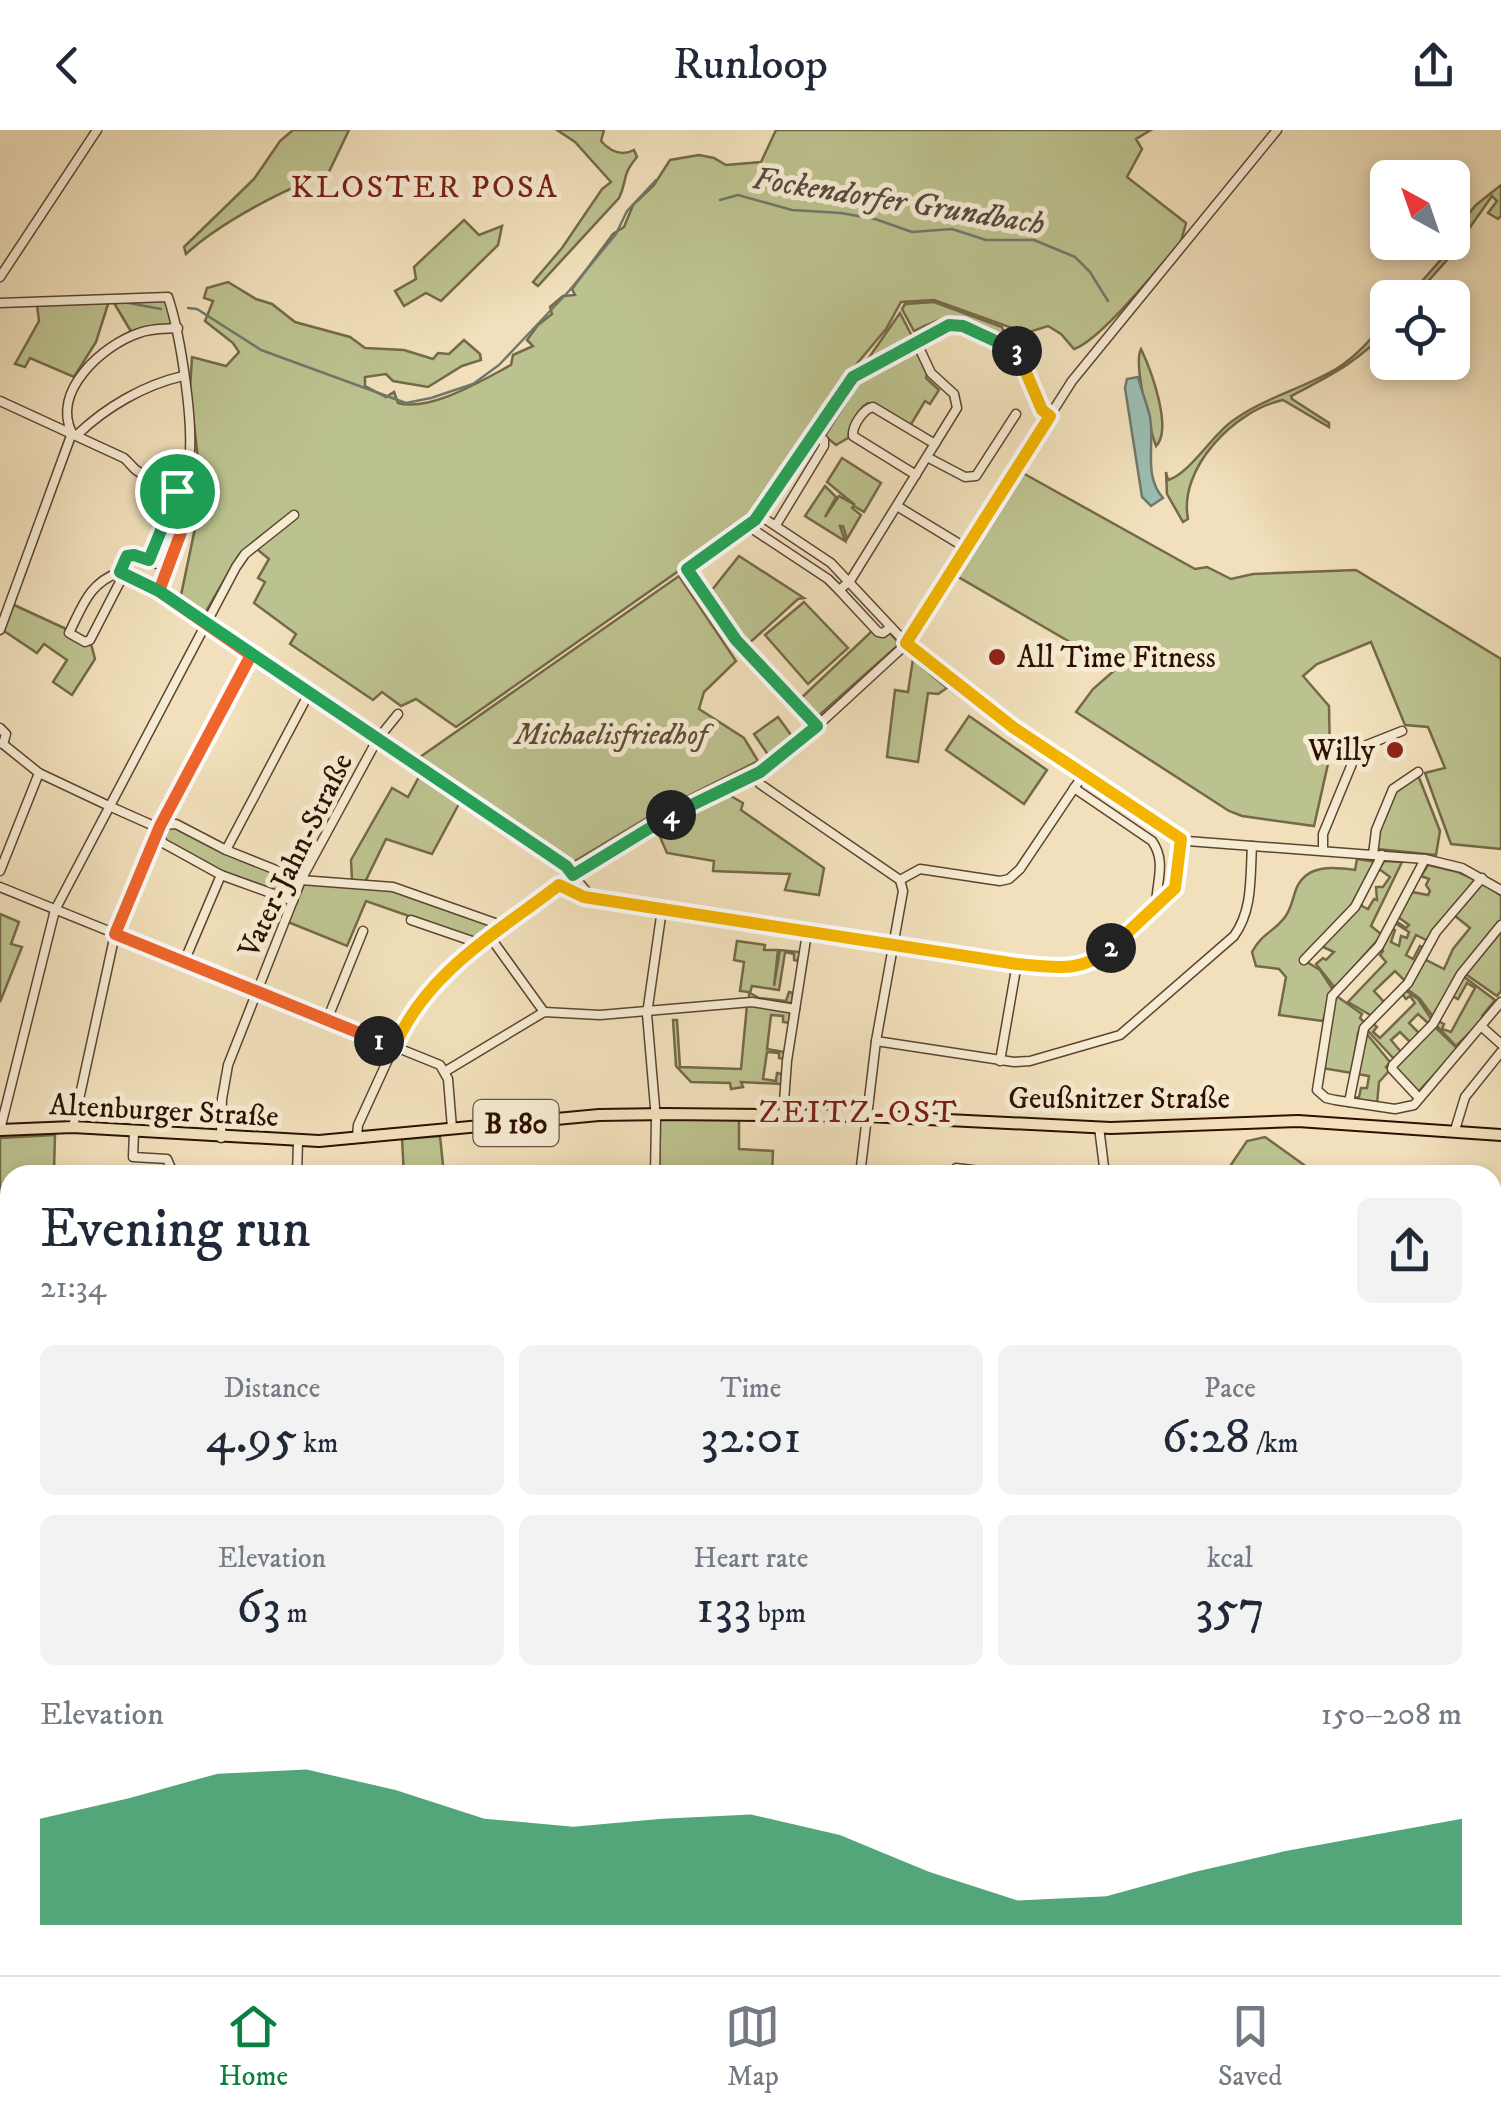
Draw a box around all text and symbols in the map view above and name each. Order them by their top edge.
text: Runloop [673,37,828,93]
icon: back [40,38,95,93]
icon: share [1406,38,1461,93]
water label: Fockendorfer Grundbach [750,159,1048,245]
north arrow [1370,160,1470,260]
map controls [1370,160,1470,380]
district label: KLOSTER POSA [291,168,559,208]
button: locate [1370,280,1470,380]
pin: 3 [992,326,1042,376]
text: 3 [1012,333,1022,368]
pin [135,449,220,534]
icon: arrive [150,464,205,519]
place label: All Time Fitness [1017,640,1216,677]
marker: All Time Fitness [986,646,1008,668]
park label: Michaelisfriedhof [512,717,715,754]
place label: Willy [1307,733,1376,770]
marker: Willy [1384,739,1406,761]
street label: Vater-Jahn-Straße [230,747,362,965]
pin: 4 [646,790,696,840]
text: 4 [663,797,679,832]
pin: 2 [1086,923,1136,973]
text: 2 [1104,930,1118,965]
pin: 1 [354,1016,404,1066]
text: 1 [374,1023,384,1058]
street label: Geußnitzer Straße [1008,1081,1230,1118]
street label: Altenburger Straße [48,1087,280,1136]
district label: ZEITZ-OST [759,1093,959,1133]
road number: B 180 [474,1100,558,1146]
text: Evening run [40,1196,311,1265]
button: share [1357,1198,1462,1303]
text: 21:34 [40,1268,106,1308]
text: Distance [224,1371,320,1406]
text: Time [721,1371,781,1406]
text: Pace [1204,1371,1256,1406]
text: 4.95 [206,1406,297,1469]
text: 32:01 [700,1406,802,1469]
text: 6:28 [1161,1406,1250,1469]
text: km [297,1426,338,1461]
text: /km [1250,1426,1299,1461]
text: Elevation [218,1541,326,1576]
text: Heart rate [694,1541,808,1576]
text: kcal [1207,1541,1253,1576]
text: 63 [236,1576,281,1639]
text: 133 [696,1576,752,1639]
text: 357 [1195,1576,1265,1639]
text: m [281,1596,308,1631]
text: bpm [752,1596,806,1631]
text: Elevation [40,1695,164,1735]
text: 150–208 m [1321,1695,1462,1735]
tab: Home [219,1999,288,2094]
tab: Map [725,1999,780,2094]
tab: Saved [1218,1999,1282,2094]

